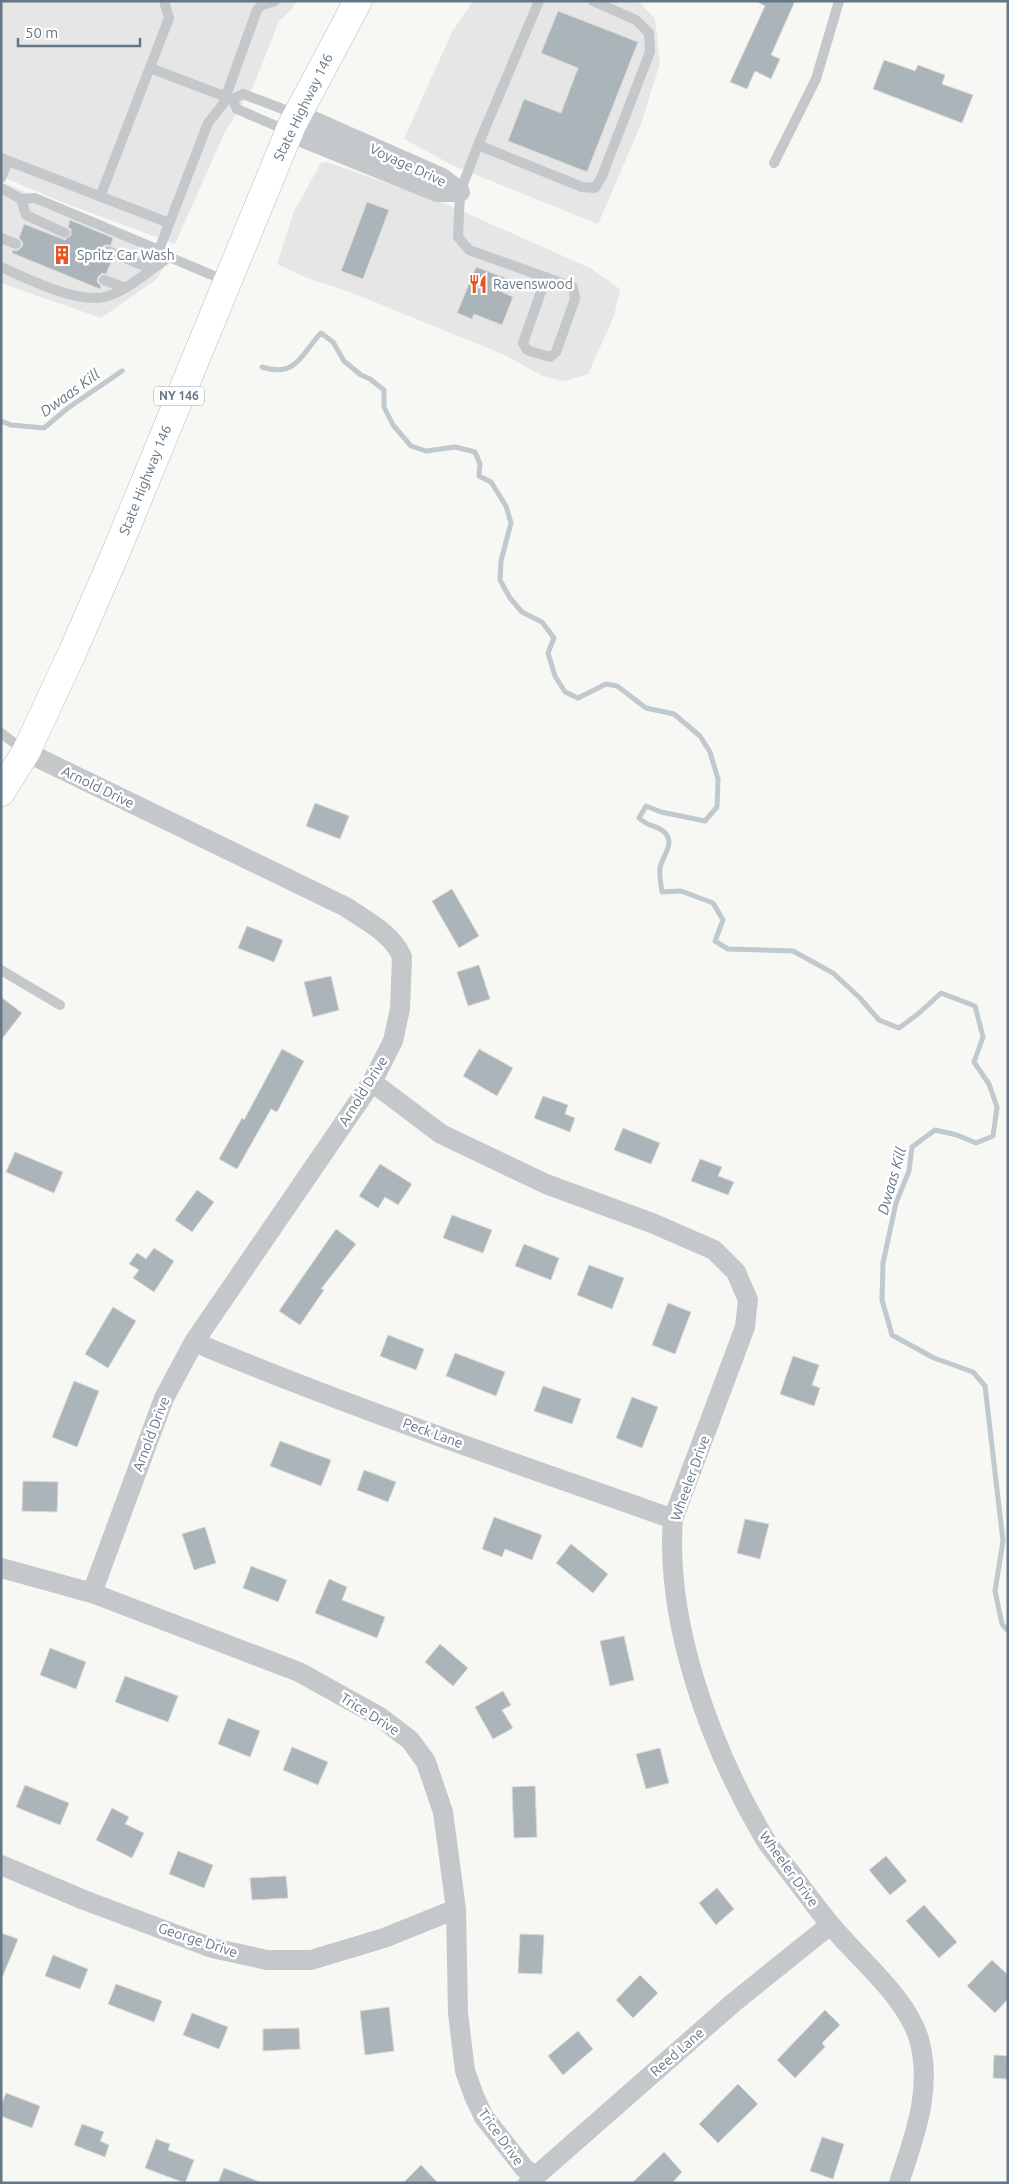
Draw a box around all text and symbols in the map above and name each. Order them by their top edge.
scale bar [18,15,140,47]
text: 50 m [25,24,58,41]
street label: State Highway 146 [270,51,336,163]
street label: Voyage Drive [367,140,449,190]
building icon: Spritz Car Wash [51,244,73,266]
place label: Spritz Car Wash [77,247,175,263]
restaurant icon: Ravenswood [467,273,489,295]
place label: Ravenswood [493,276,573,292]
water label: Dwaas Kill [37,365,103,420]
road number: NY 146 [154,386,204,406]
street label: State Highway 146 [116,423,174,537]
street label: Arnold Drive [59,763,137,811]
street label: Arnold Drive [335,1053,391,1129]
water label: Dwaas Kill [874,1144,909,1217]
street label: Arnold Drive [129,1394,173,1474]
street label: Peck Lane [401,1415,465,1451]
street label: Wheeler Drive [667,1433,713,1523]
street label: Trice Drive [338,1690,402,1738]
street label: Wheeler Drive [756,1828,822,1910]
street label: George Drive [156,1920,240,1960]
street label: Reed Lane [647,2024,707,2080]
street label: Trice Drive [475,2105,527,2169]

